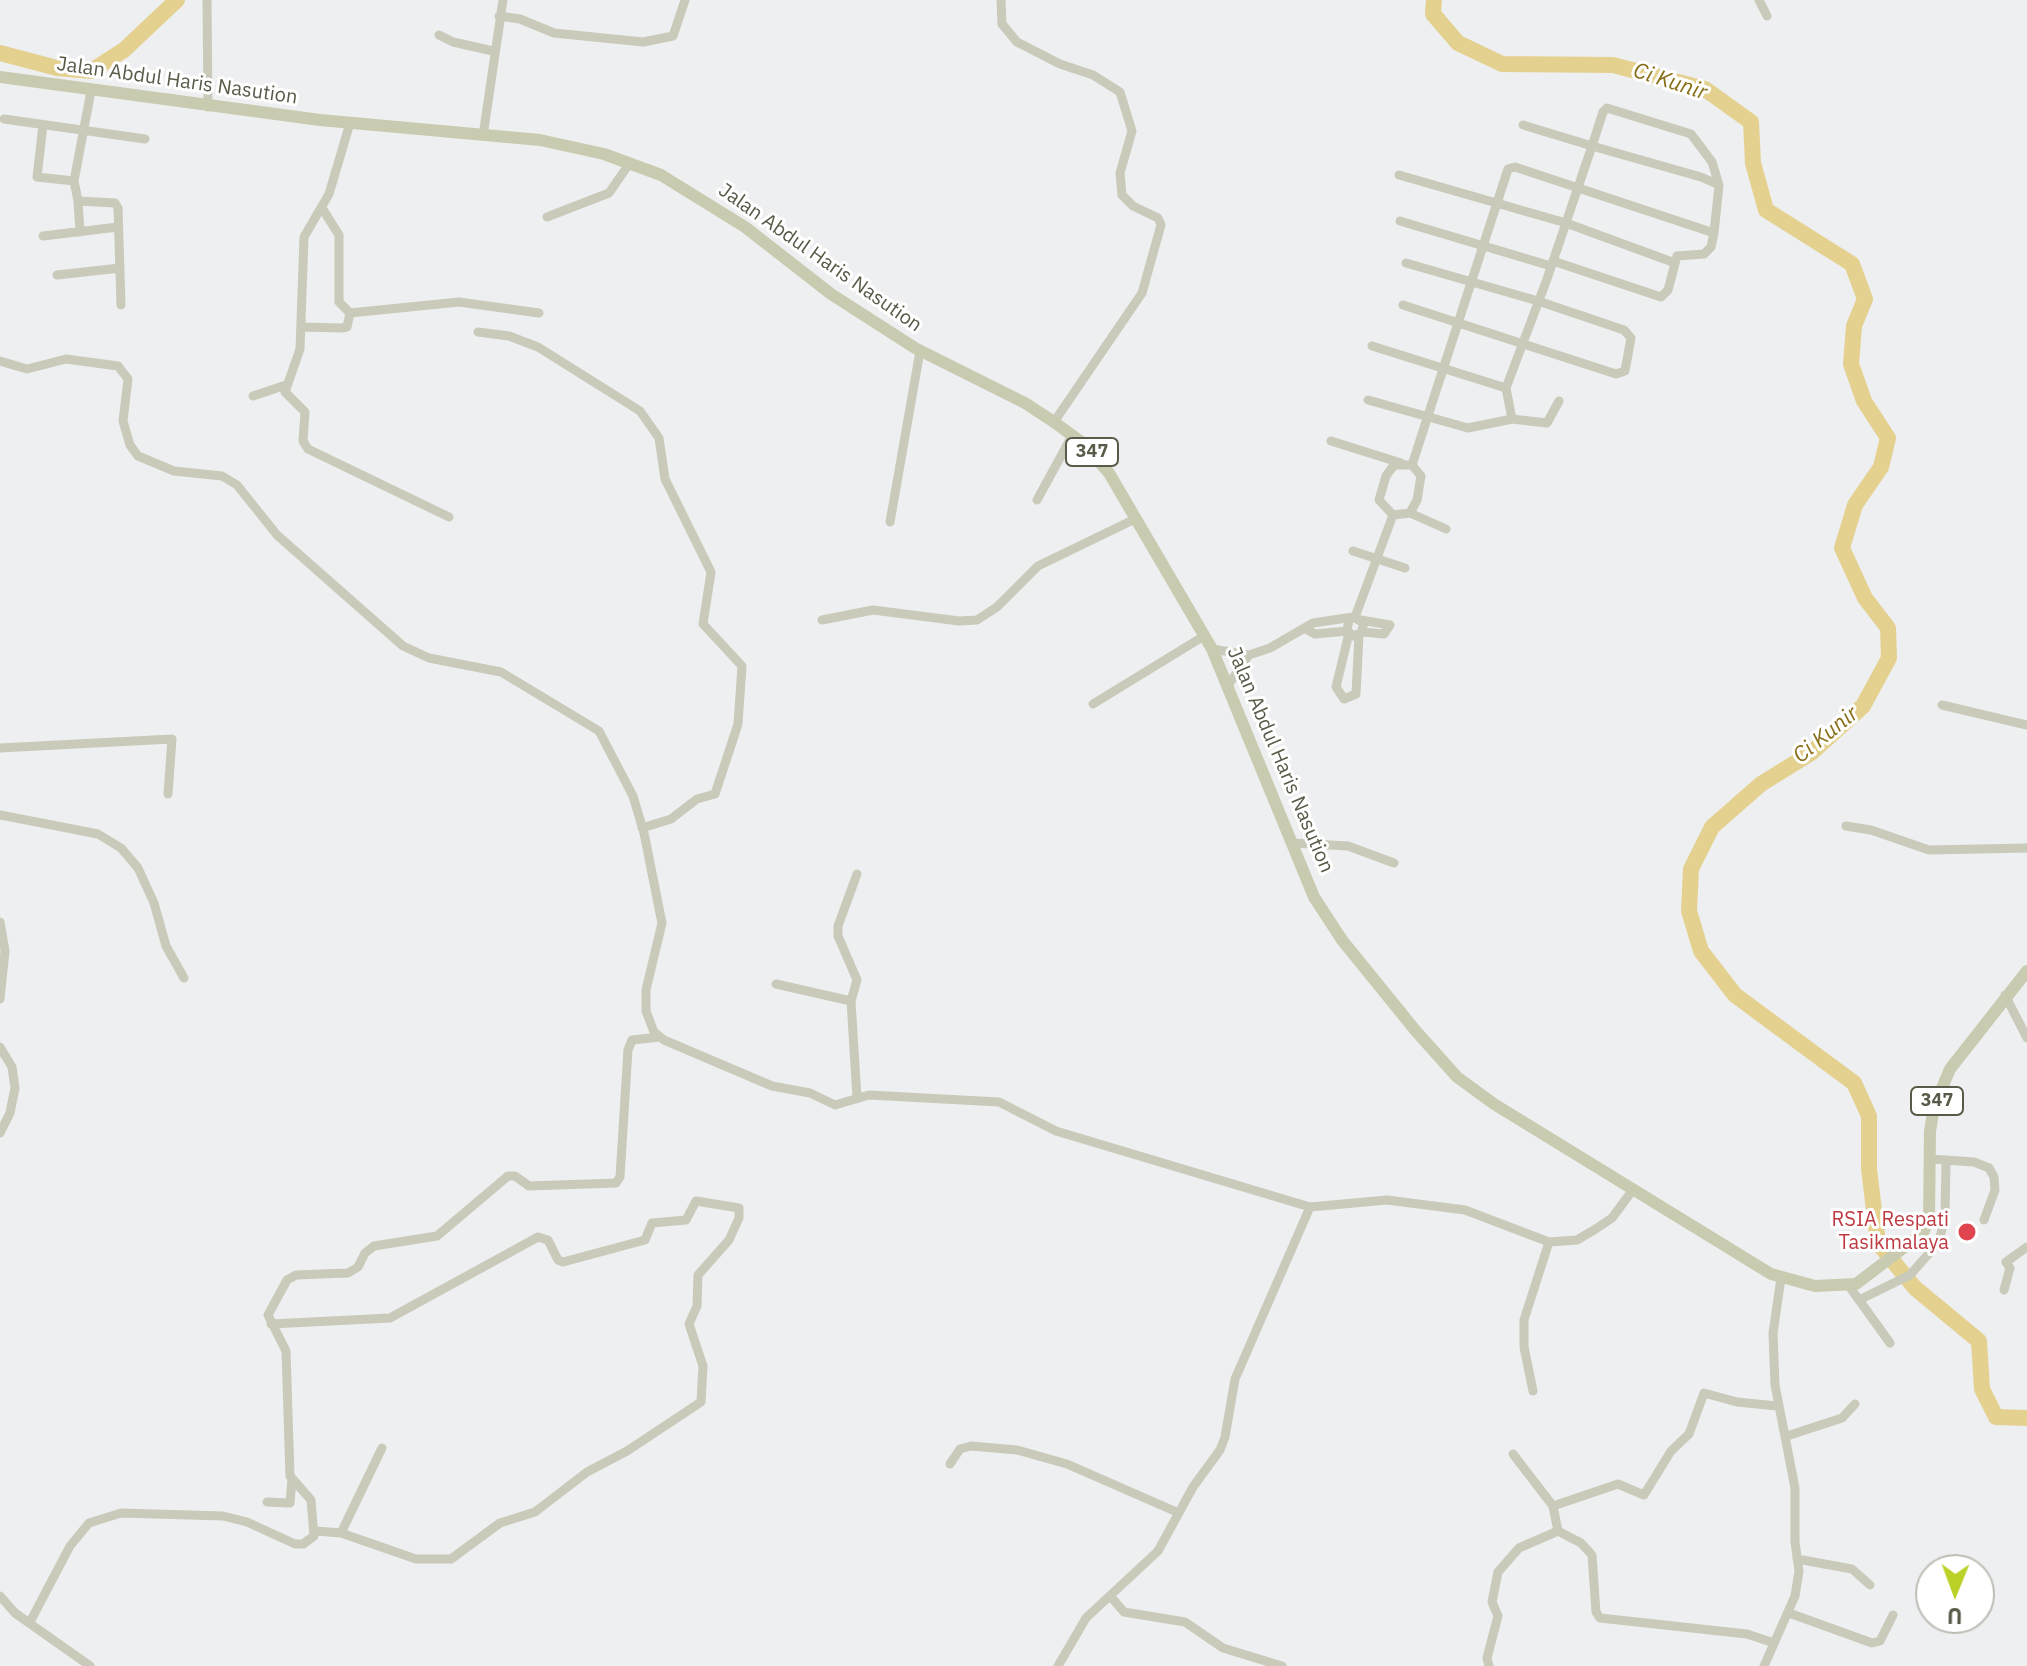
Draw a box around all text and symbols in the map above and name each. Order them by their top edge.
street label: Jalan Abdul Haris Nasution [55,52,299,110]
water label: Ci Kunir [1630,58,1710,106]
street label: Jalan Abdul Haris Nasution [714,179,926,337]
road number: 347 [1066,438,1118,466]
street label: Jalan Abdul Haris Nasution [1222,644,1338,876]
water label: Ci Kunir [1788,701,1864,769]
road number: 347 [1911,1087,1963,1115]
place label: RSIA Respati Tasikmalaya [1832,1208,1949,1255]
marker: RSIA Respati Tasikmalaya [1956,1221,1978,1243]
north arrow [1915,1554,1995,1634]
text: U [1947,1602,1962,1631]

